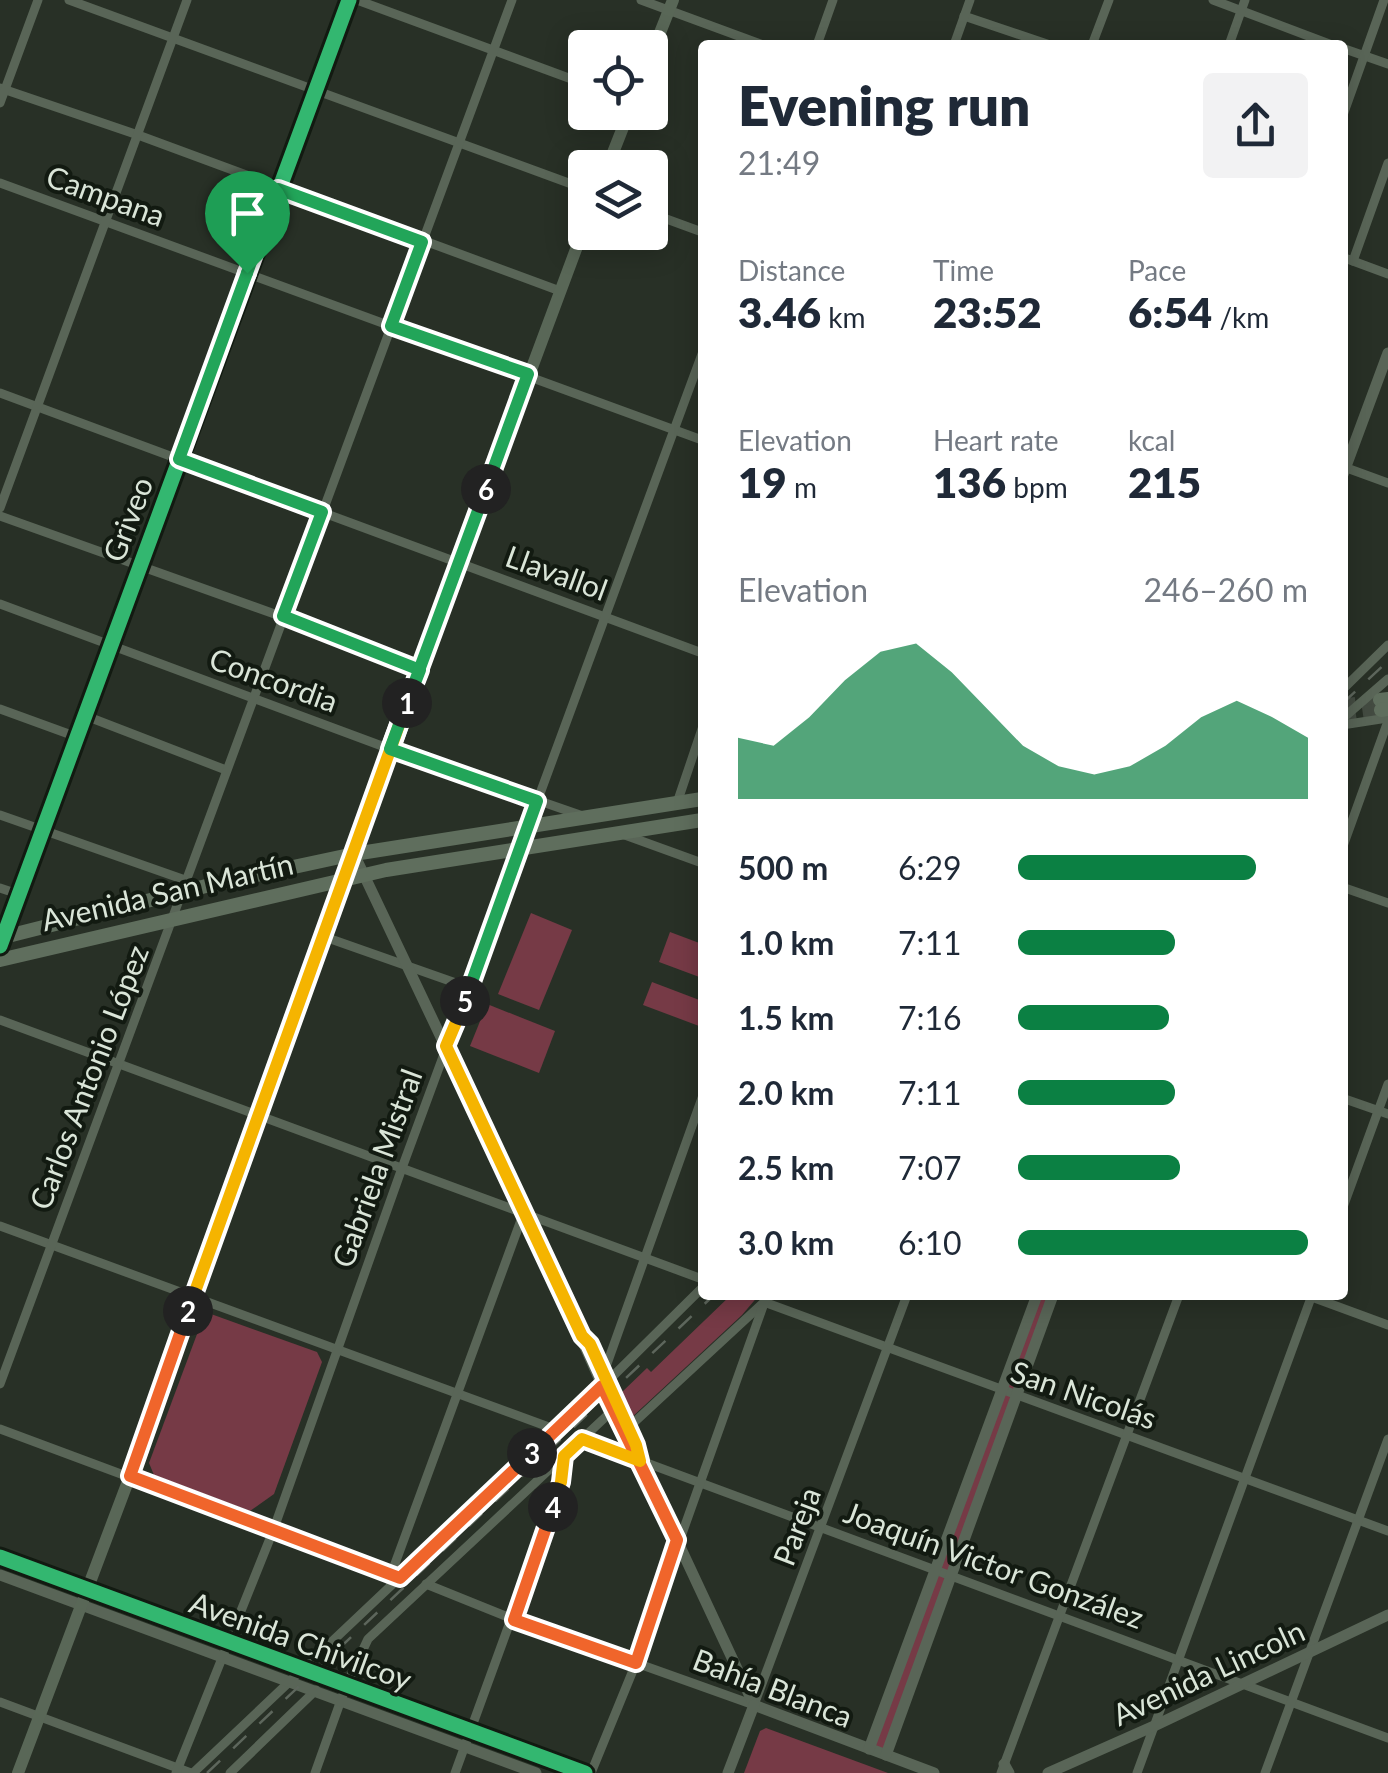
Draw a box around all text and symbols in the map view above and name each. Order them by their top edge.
map controls [568,30,668,250]
button: locate [568,30,668,130]
text: Evening run [738,72,1030,138]
button: share [1203,73,1308,178]
text: 21:49 [738,143,820,182]
button: layers [568,150,668,250]
street label: Campana [42,157,170,233]
pin [205,171,290,274]
icon: arrive [220,186,275,241]
text: Distance [738,253,845,287]
text: Time [933,253,994,287]
text: Pace [1128,253,1186,287]
text: 3.46 [738,287,821,337]
text: 23:52 [933,287,1042,337]
text: 6:54 [1128,287,1212,337]
text: km [821,300,866,334]
text: /km [1212,300,1269,334]
text: Elevation [738,423,852,457]
text: Heart rate [933,423,1059,457]
text: kcal [1128,423,1175,457]
text: 19 [738,457,787,507]
text: 136 [933,457,1006,507]
text: 215 [1128,457,1201,507]
pin: 6 [461,464,511,514]
text: m [787,470,817,504]
text: bpm [1006,470,1068,504]
street label: Griveo [94,472,160,566]
text: 6 [478,472,494,506]
street label: Llavallol [501,537,613,607]
text: Elevation [738,570,868,609]
text: 246–260 m [1144,570,1308,609]
street label: Concordia [205,639,343,719]
pin: 1 [382,678,432,728]
text: 1 [399,686,415,720]
street label: Avenida San Martín [38,845,296,937]
text: 500 m [738,848,828,887]
text: 6:29 [898,848,962,887]
text: 1.0 km [738,923,834,962]
text: 7:11 [898,923,962,962]
street label: Carlos Antonio López [21,940,155,1214]
pin: 5 [440,976,490,1026]
text: 5 [457,984,473,1018]
text: 1.5 km [738,998,834,1037]
text: 7:16 [898,998,962,1037]
street label: Gabriela Mistral [323,1064,429,1272]
text: 2.0 km [738,1073,834,1112]
text: 7:11 [898,1073,962,1112]
text: 2.5 km [738,1148,834,1187]
text: 7:07 [898,1148,962,1187]
text: 3.0 km [738,1223,834,1262]
text: 6:10 [898,1223,962,1262]
pin: 2 [163,1286,213,1336]
text: 2 [180,1294,196,1328]
street label: San Nicolás [1007,1352,1161,1436]
pin: 3 [507,1428,557,1478]
text: 3 [524,1436,540,1470]
pin: 4 [528,1482,578,1532]
street label: Pareja [765,1482,827,1570]
text: 4 [545,1490,561,1524]
street label: Joaquín Victor González [839,1493,1149,1635]
street label: Avenida Chivilcoy [185,1583,417,1697]
street label: Avenida Lincoln [1106,1612,1310,1732]
street label: Bahía Blanca [688,1640,858,1734]

